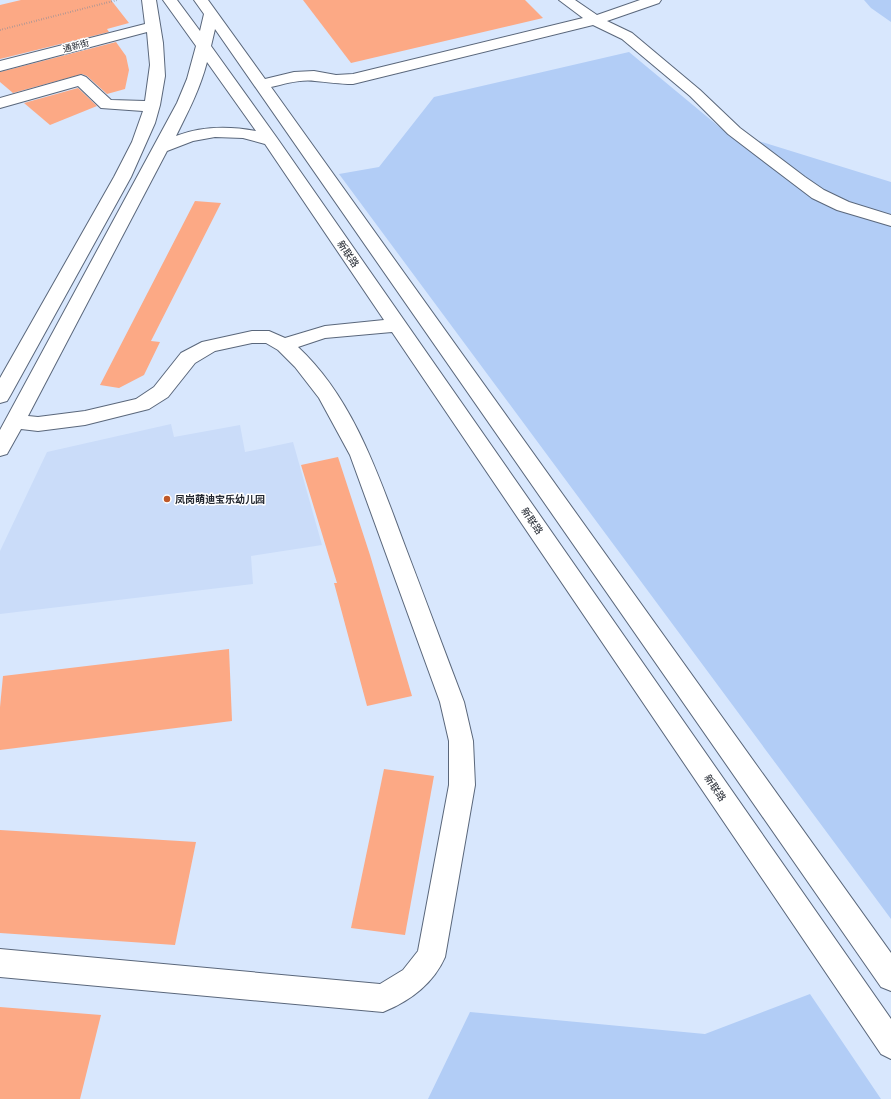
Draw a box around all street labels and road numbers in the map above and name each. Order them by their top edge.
street label: 通新街 [62,38,90,54]
street label: 新联路 [335,238,361,270]
street label: 新联路 [519,505,545,537]
street label: 新联路 [702,772,728,804]

